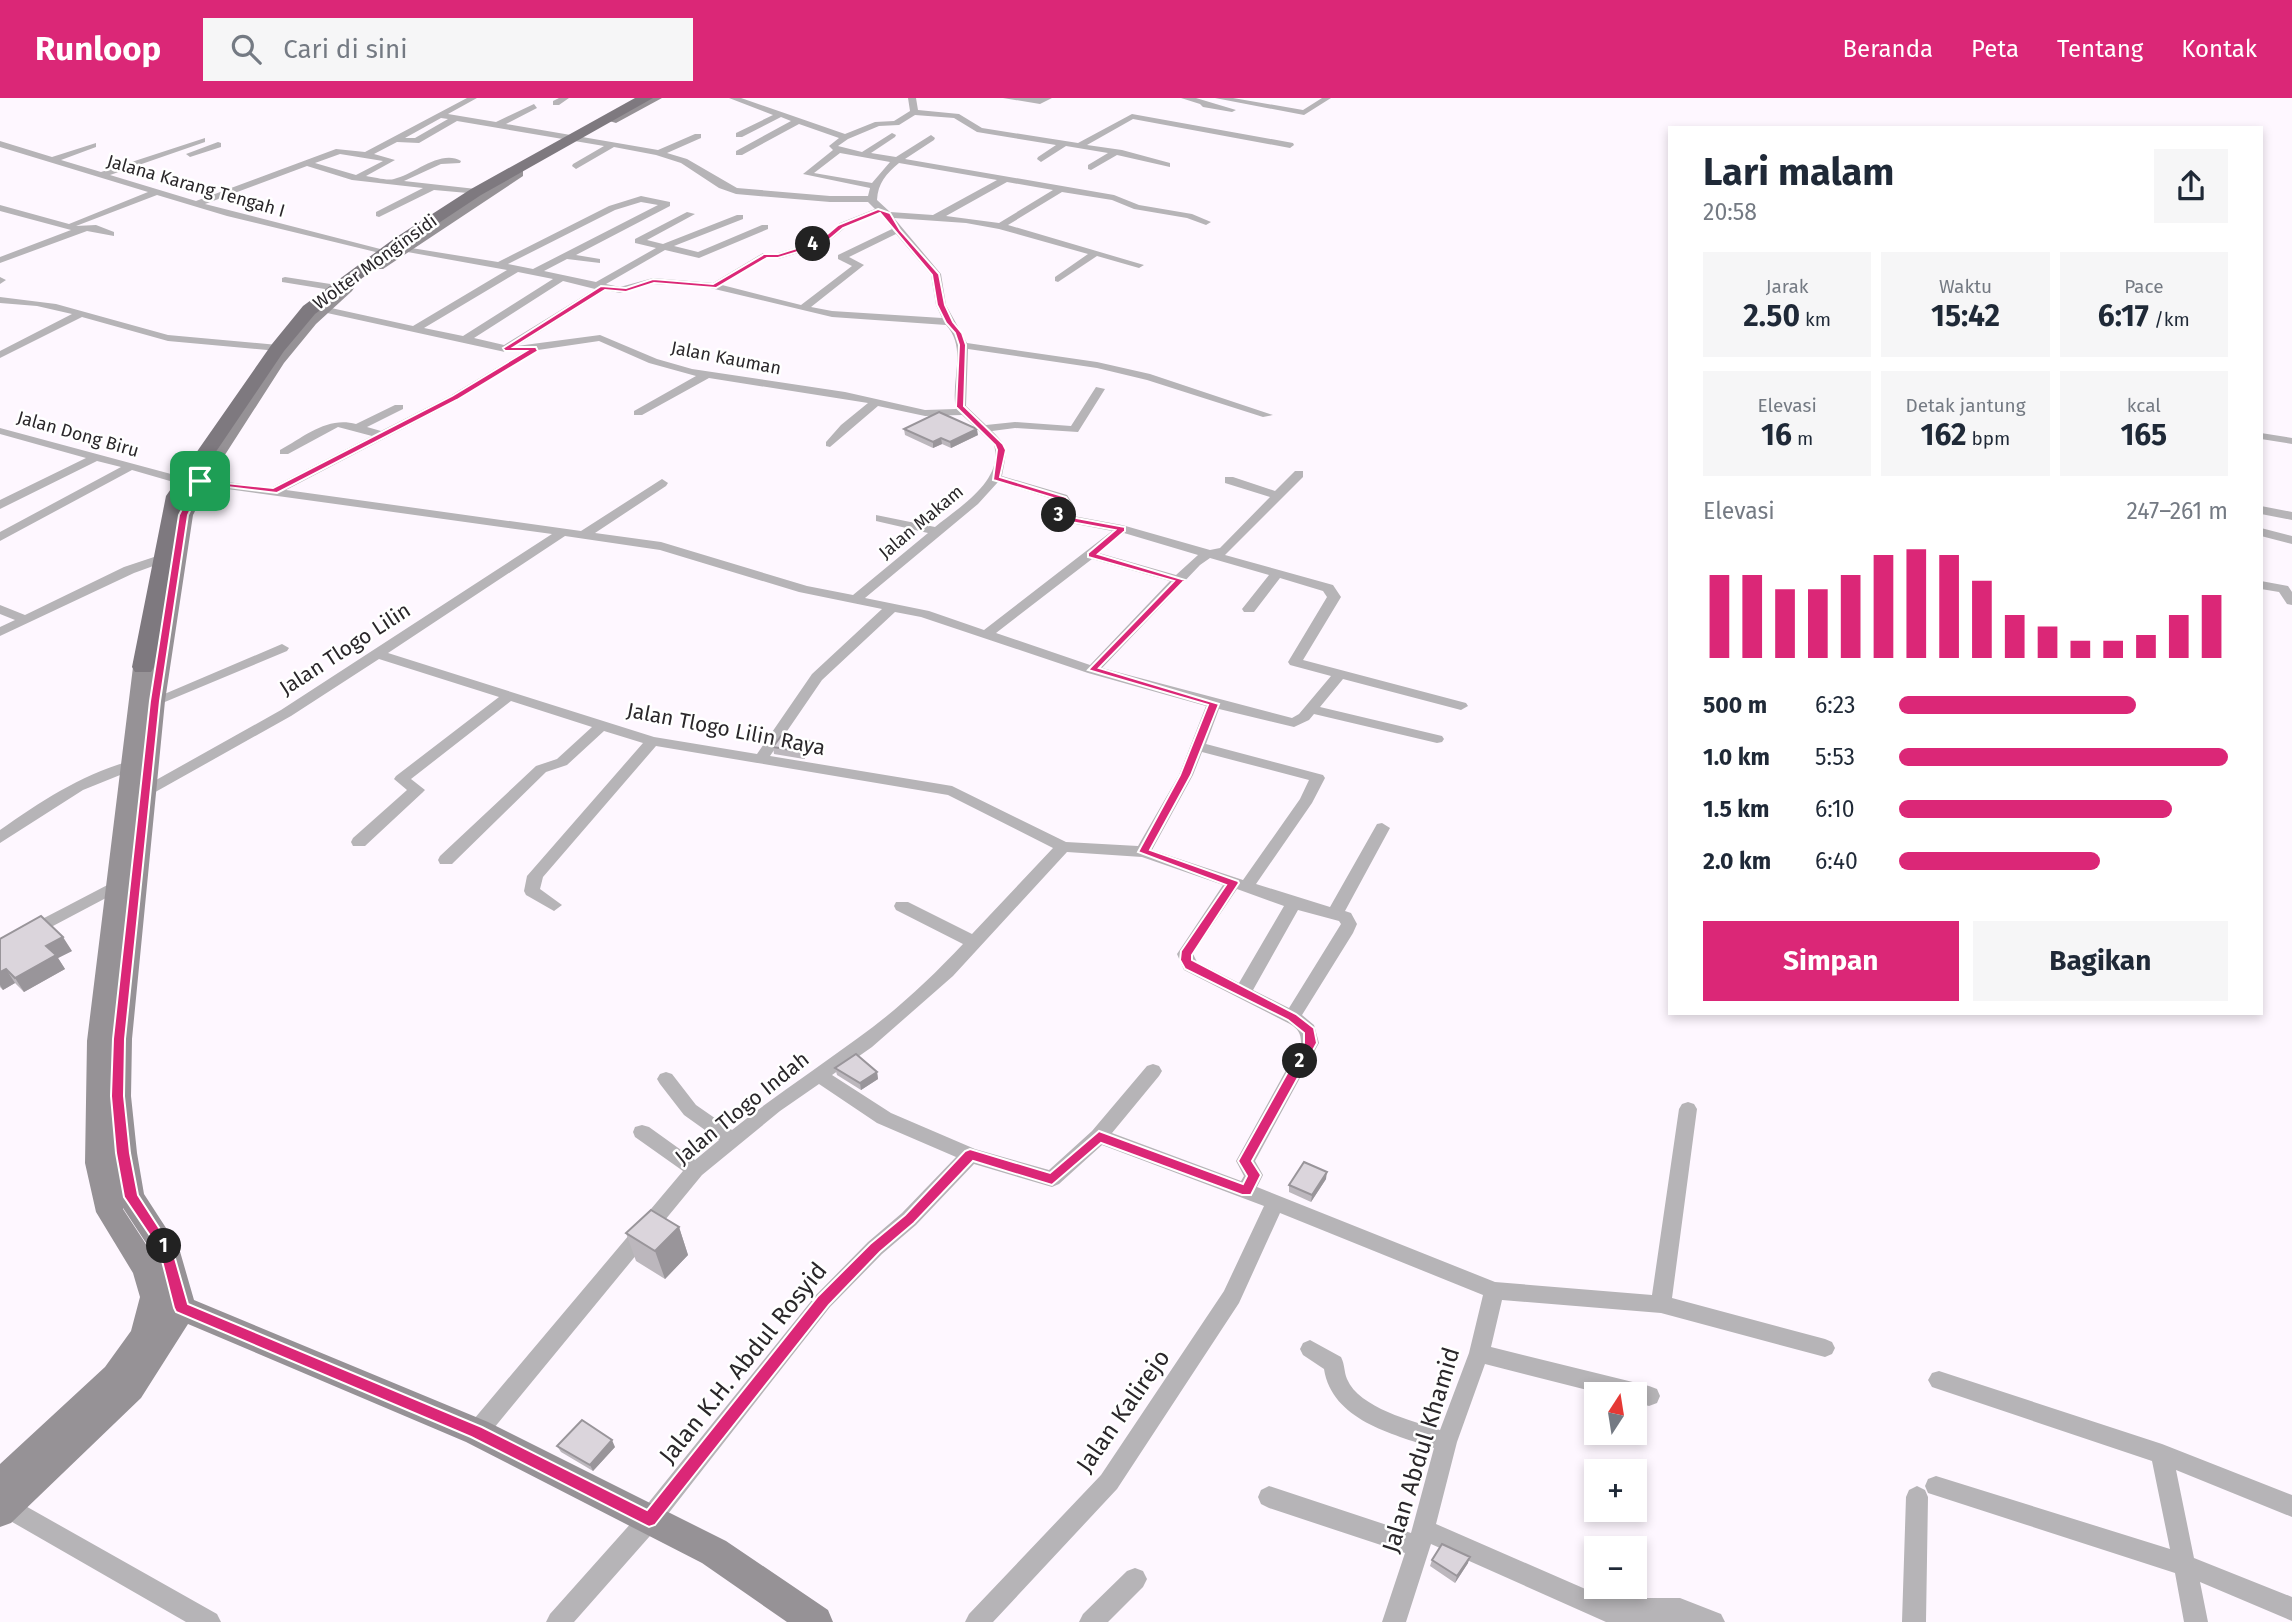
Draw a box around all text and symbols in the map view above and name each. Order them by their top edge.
search box [203,18,693,81]
text: Runloop [35,29,161,69]
icon: search [227,30,265,68]
text: Cari di sini [283,34,408,65]
text: Beranda [1842,35,1933,63]
text: Peta [1971,35,2019,63]
text: Tentang [2057,35,2143,63]
text: Kontak [2181,35,2257,63]
text: Lari malam [1703,149,1894,195]
button: share [2154,149,2228,223]
street label: Jalana Karang Tengah I [104,150,288,222]
text: 20:58 [1703,198,1757,226]
street label: Wolter Monginsidi [309,210,441,314]
pin: 4 [796,226,830,262]
text: 4 [807,232,818,255]
text: Jarak [1766,275,1809,298]
text: Waktu [1939,275,1992,298]
text: Pace [2124,275,2164,298]
text: 2.50 [1743,298,1800,334]
text: 15:42 [1931,298,2000,334]
text: 6:17 [2098,298,2149,334]
text: km [1800,308,1831,331]
text: /km [2149,308,2190,331]
street label: Jalan Kauman [669,337,783,379]
text: Elevasi [1758,394,1817,417]
text: Detak jantung [1905,394,2026,417]
text: kcal [2127,394,2161,417]
street label: Jalan Dong Biru [15,406,141,462]
text: 16 [1761,417,1792,453]
text: 162 [1921,417,1967,453]
text: 165 [2120,417,2167,453]
text: m [1792,427,1813,450]
text: bpm [1967,427,2010,450]
pin [170,451,230,511]
icon: arrive [181,462,219,500]
street label: Jalan Makam [874,480,968,564]
text: Elevasi [1703,497,1775,525]
text: 247–261 m [2127,497,2228,525]
pin: 3 [1042,498,1076,532]
text: 3 [1054,503,1063,526]
street label: Jalan Tlogo Lilin [275,597,415,701]
text: 500 m [1703,691,1767,719]
text: 6:23 [1815,691,1856,719]
street label: Jalan Tlogo Lilin Raya [625,697,827,761]
text: 1.0 km [1703,743,1770,771]
text: 5:53 [1815,743,1855,771]
text: 1.5 km [1703,795,1769,823]
text: 6:10 [1815,795,1855,823]
text: 2.0 km [1703,847,1771,875]
text: 6:40 [1815,847,1858,875]
button: Simpan [1703,921,1959,1001]
button: Bagikan [1973,921,2228,1001]
pin: 2 [1282,1044,1318,1079]
street label: Jalan Tlogo Indah [670,1046,814,1170]
text: 2 [1295,1049,1304,1072]
pin: 1 [146,1228,182,1264]
text: 1 [159,1234,168,1257]
street label: Jalan K.H. Abdul Rosyid [653,1257,833,1469]
street label: Jalan Kalirejo [1070,1344,1176,1478]
street label: Jalan Abdul Khamid [1376,1344,1466,1556]
north arrow [1584,1382,1647,1446]
map controls [1584,1382,1647,1599]
button: + [1584,1459,1647,1522]
button: − [1584,1536,1647,1599]

